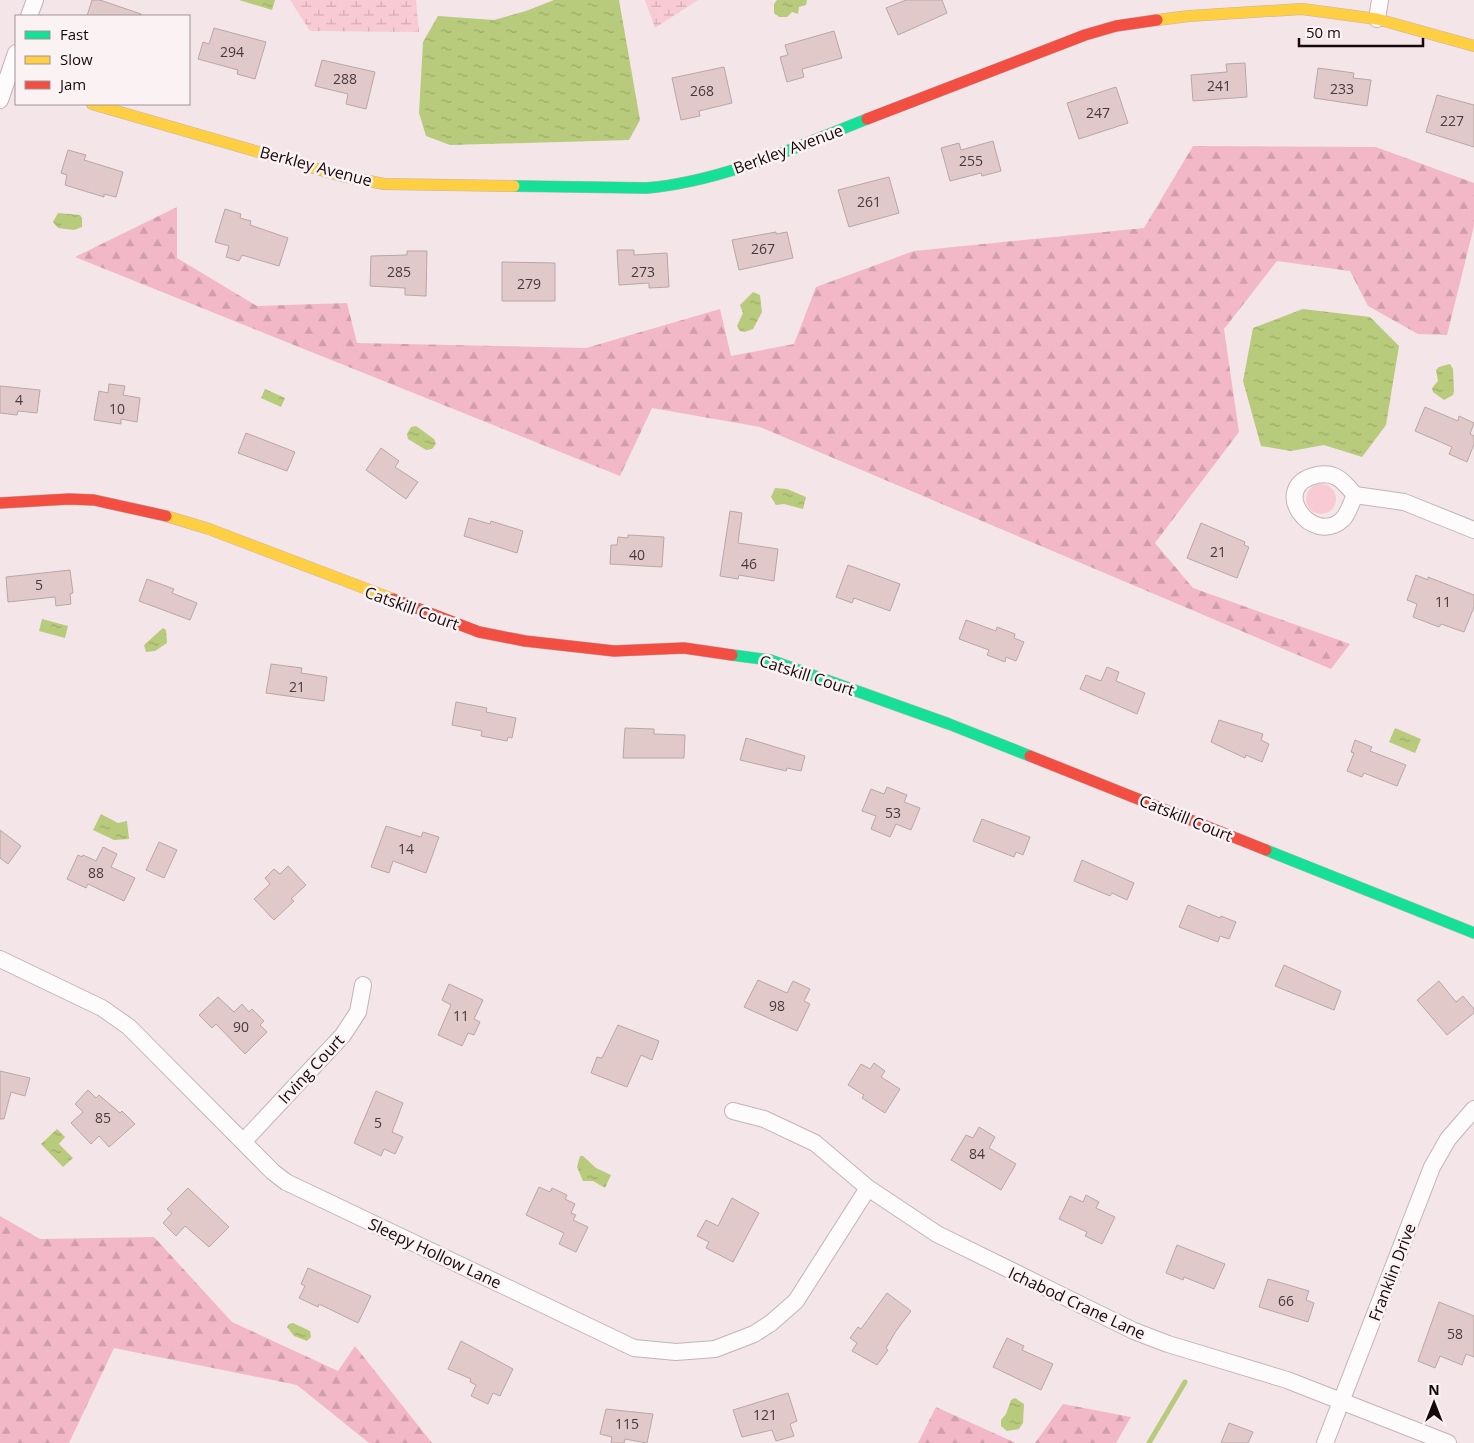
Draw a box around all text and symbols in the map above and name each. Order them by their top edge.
legend [15,15,190,105]
scale bar [1299,15,1423,47]
text: 50 m [1306,22,1341,42]
text: Fast [60,24,89,44]
house number: 294 [220,42,244,61]
text: Slow [60,49,93,69]
house number: 288 [333,69,357,88]
text: Jam [58,74,86,94]
house number: 241 [1207,76,1231,95]
house number: 233 [1330,79,1354,98]
house number: 268 [690,81,714,100]
house number: 247 [1086,103,1110,122]
house number: 227 [1440,111,1464,130]
street label: Berkley Avenue [730,119,846,179]
street label: Berkley Avenue [258,140,374,192]
house number: 255 [959,151,983,170]
house number: 261 [857,192,881,211]
house number: 267 [751,239,775,258]
house number: 285 [387,262,411,281]
house number: 273 [631,262,655,281]
house number: 279 [517,274,541,293]
house number: 4 [15,390,23,409]
house number: 10 [109,399,125,418]
house number: 21 [1210,542,1226,561]
house number: 40 [629,545,645,564]
house number: 46 [741,554,757,573]
house number: 5 [35,575,43,594]
street label: Catskill Court [362,581,462,635]
house number: 11 [1435,592,1451,611]
street label: Catskill Court [757,649,858,701]
house number: 21 [289,677,305,696]
street label: Catskill Court [1136,789,1236,847]
house number: 53 [885,803,901,822]
house number: 14 [398,839,414,858]
house number: 88 [88,863,104,882]
house number: 98 [769,996,785,1015]
house number: 11 [453,1006,469,1025]
house number: 90 [233,1017,249,1036]
street label: Irving Court [273,1029,349,1108]
house number: 85 [95,1108,111,1127]
house number: 5 [374,1113,382,1132]
house number: 84 [969,1144,985,1163]
street label: Sleepy Hollow Lane [365,1213,505,1294]
street label: Franklin Drive [1363,1220,1421,1324]
street label: Ichabod Crane Lane [1005,1262,1149,1344]
house number: 66 [1278,1291,1294,1310]
house number: 58 [1447,1324,1463,1343]
north arrow [1409,1378,1459,1428]
text: N [1428,1380,1440,1399]
house number: 121 [753,1405,777,1424]
house number: 115 [615,1414,639,1433]

